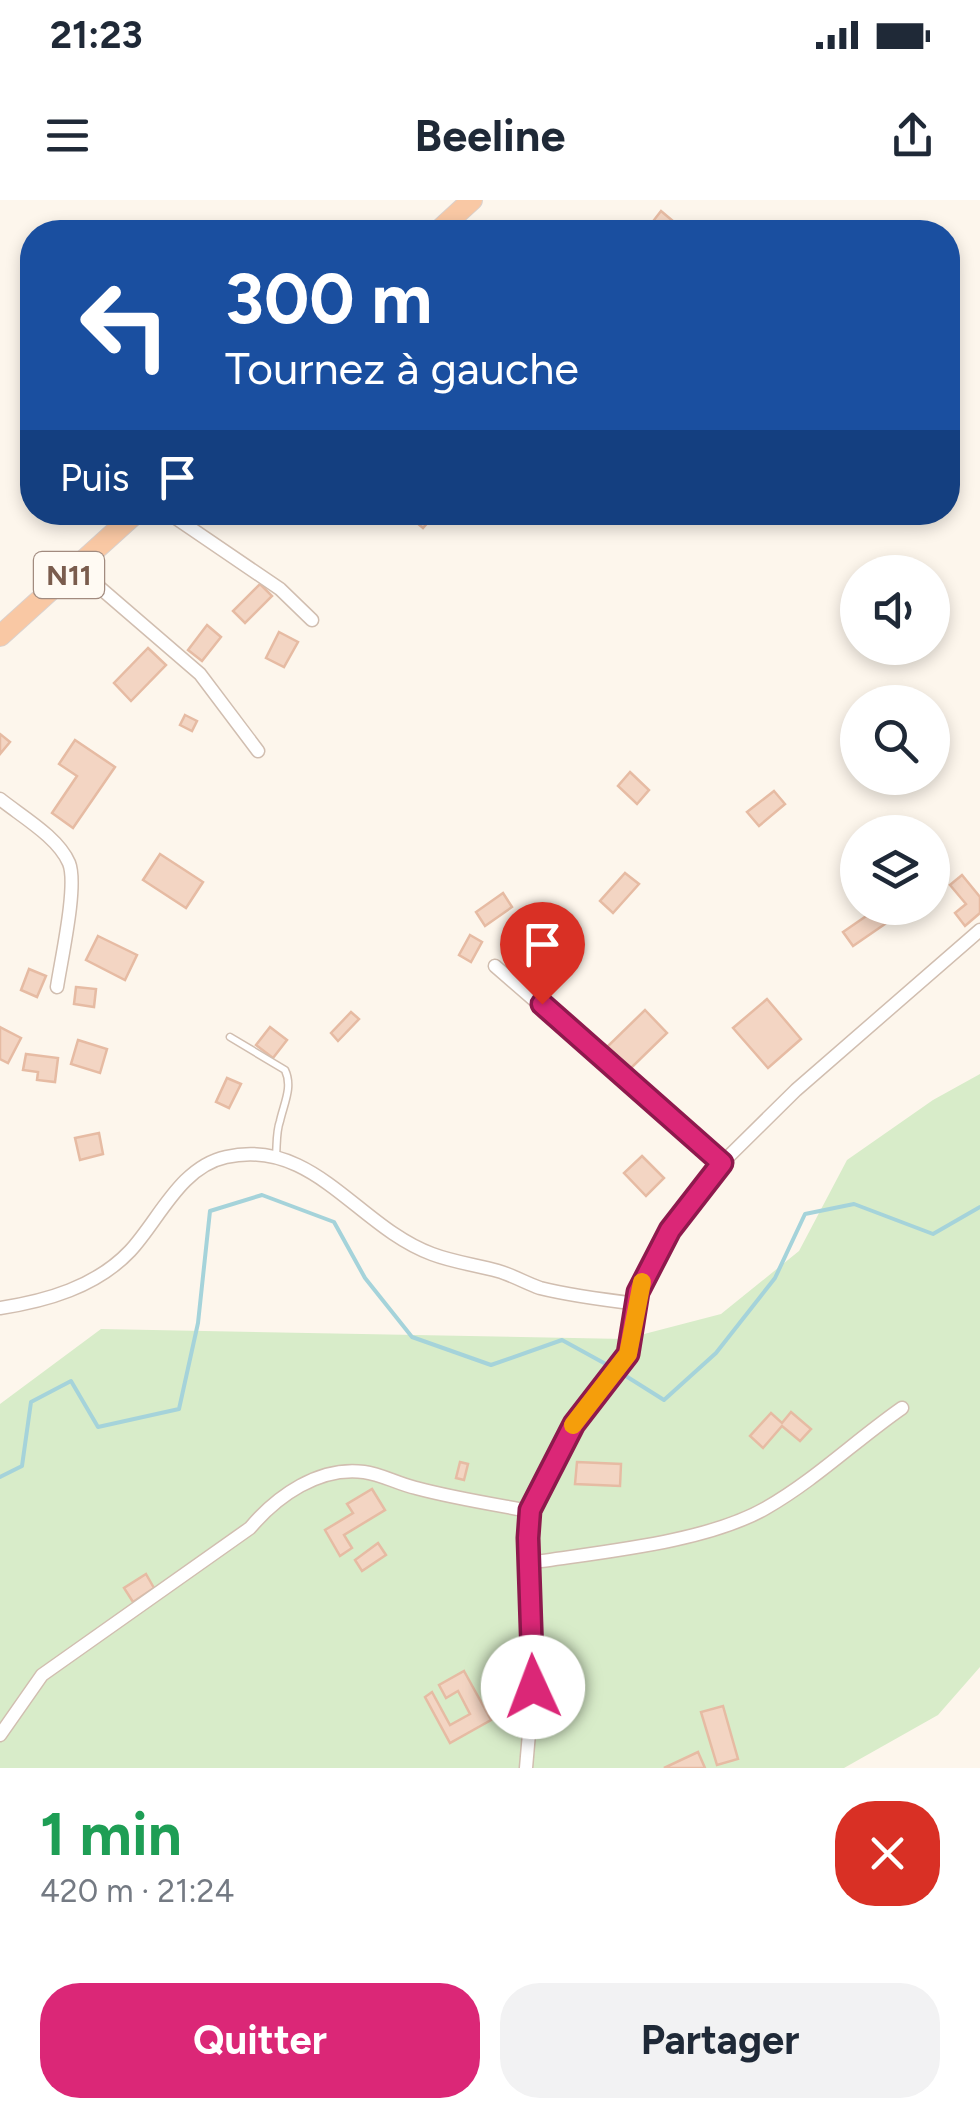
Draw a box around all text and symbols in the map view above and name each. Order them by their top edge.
text: 21:23 [50,12,143,58]
icon: menu [40,108,95,163]
text: Beeline [415,108,565,162]
icon: share [885,108,940,163]
text: 300 m [225,256,432,341]
icon: left [60,260,190,390]
text: Tournez à gauche [225,341,579,395]
icon: arrive [150,450,205,505]
text: Puis [60,455,130,501]
road number: N11 [34,552,104,598]
map controls [840,555,950,925]
button: sound [840,555,950,665]
button: search [840,685,950,795]
button: layers [840,815,950,925]
pin [500,902,585,1005]
icon: arrive [515,917,570,972]
position arrow [481,1635,585,1739]
text: 1 min [40,1798,182,1870]
button: close [835,1801,940,1906]
text: 420 m · 21:24 [40,1872,234,1910]
button: Quitter [40,1983,480,2098]
button: Partager [500,1983,940,2098]

